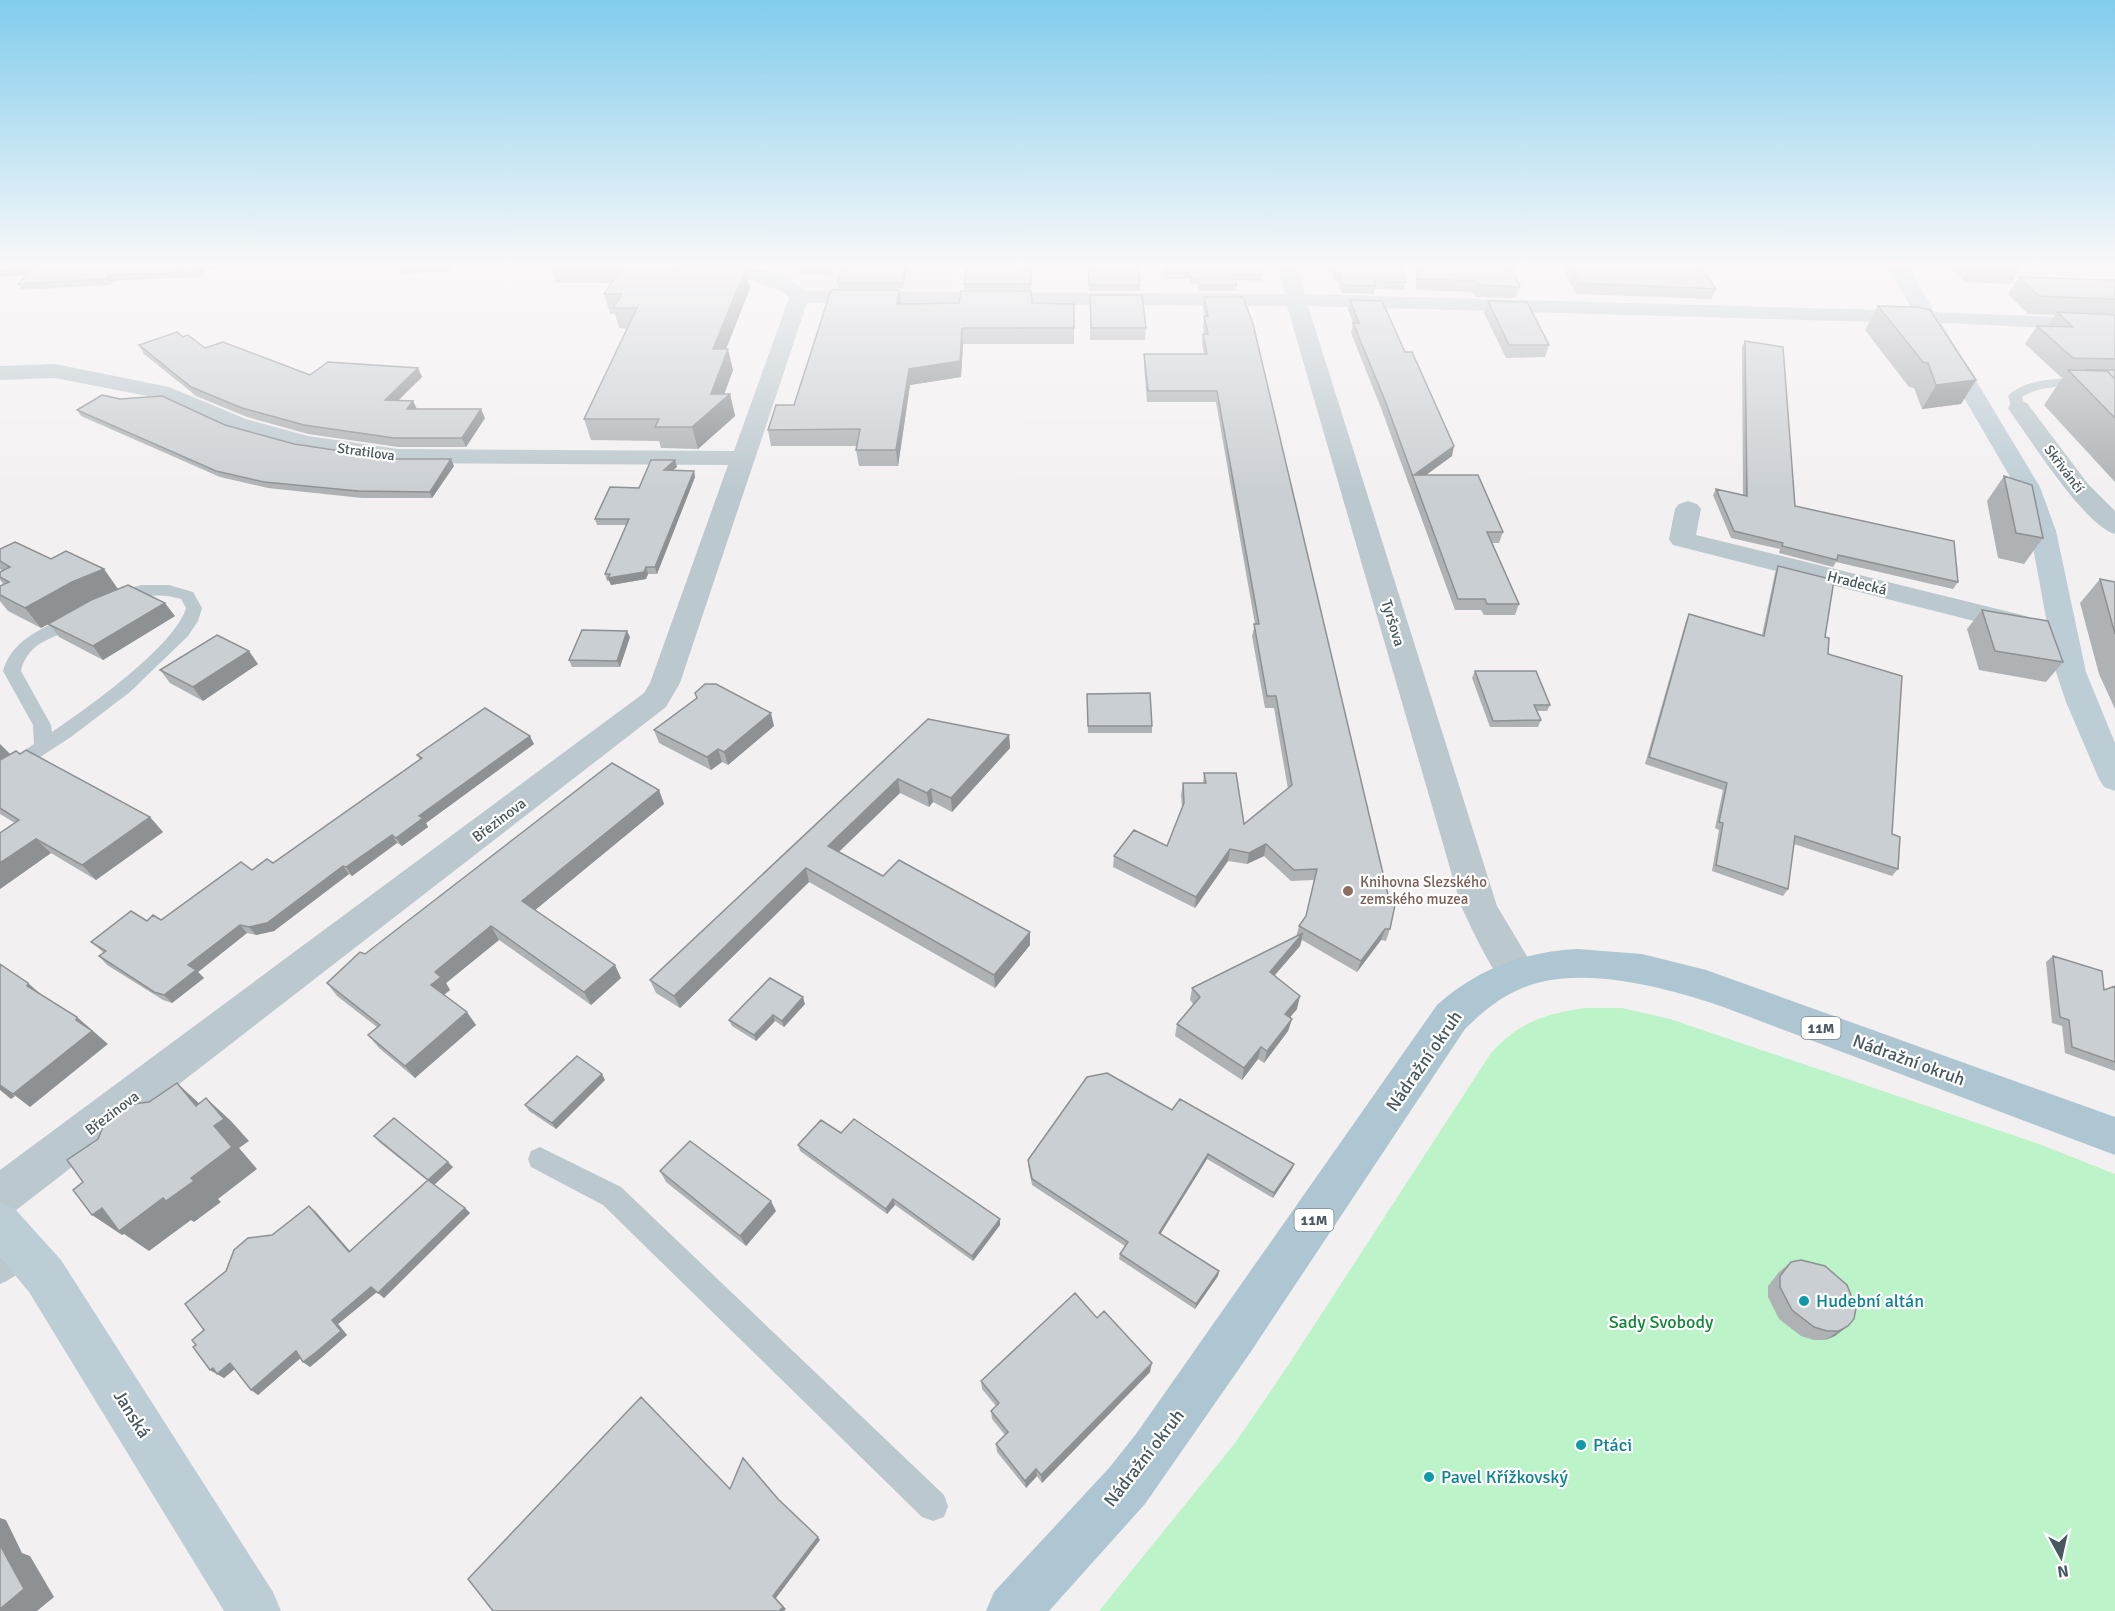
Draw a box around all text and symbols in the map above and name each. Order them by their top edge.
street label: Stratilova [336,440,396,464]
street label: Skřivánčí [2041,442,2088,496]
street label: Hradecká [1825,567,1889,599]
street label: Tyršova [1377,598,1409,648]
street label: Březinova [469,794,529,846]
place label: Knihovna Slezského zemského muzea [1360,873,1487,908]
marker: Knihovna Slezského zemského muzea [1341,884,1355,898]
street label: Nádražní okruh [1381,1006,1467,1116]
road number: 11M [1802,1017,1840,1039]
street label: Nádražní okruh [1850,1030,1968,1090]
street label: Březinova [82,1087,142,1139]
road number: 11M [1294,1209,1334,1231]
place label: Hudební altán [1816,1290,1924,1312]
marker: Hudební altán [1797,1294,1811,1308]
park label: Sady Svobody [1609,1311,1714,1333]
street label: Janská [109,1386,155,1442]
street label: Nádražní okruh [1099,1405,1189,1511]
place label: Ptáci [1593,1434,1632,1456]
marker: Ptáci [1574,1438,1588,1452]
place label: Pavel Křížkovský [1441,1466,1568,1488]
marker: Pavel Křížkovský [1422,1470,1436,1484]
north arrow [2031,1527,2091,1587]
text: N [2056,1560,2070,1582]

